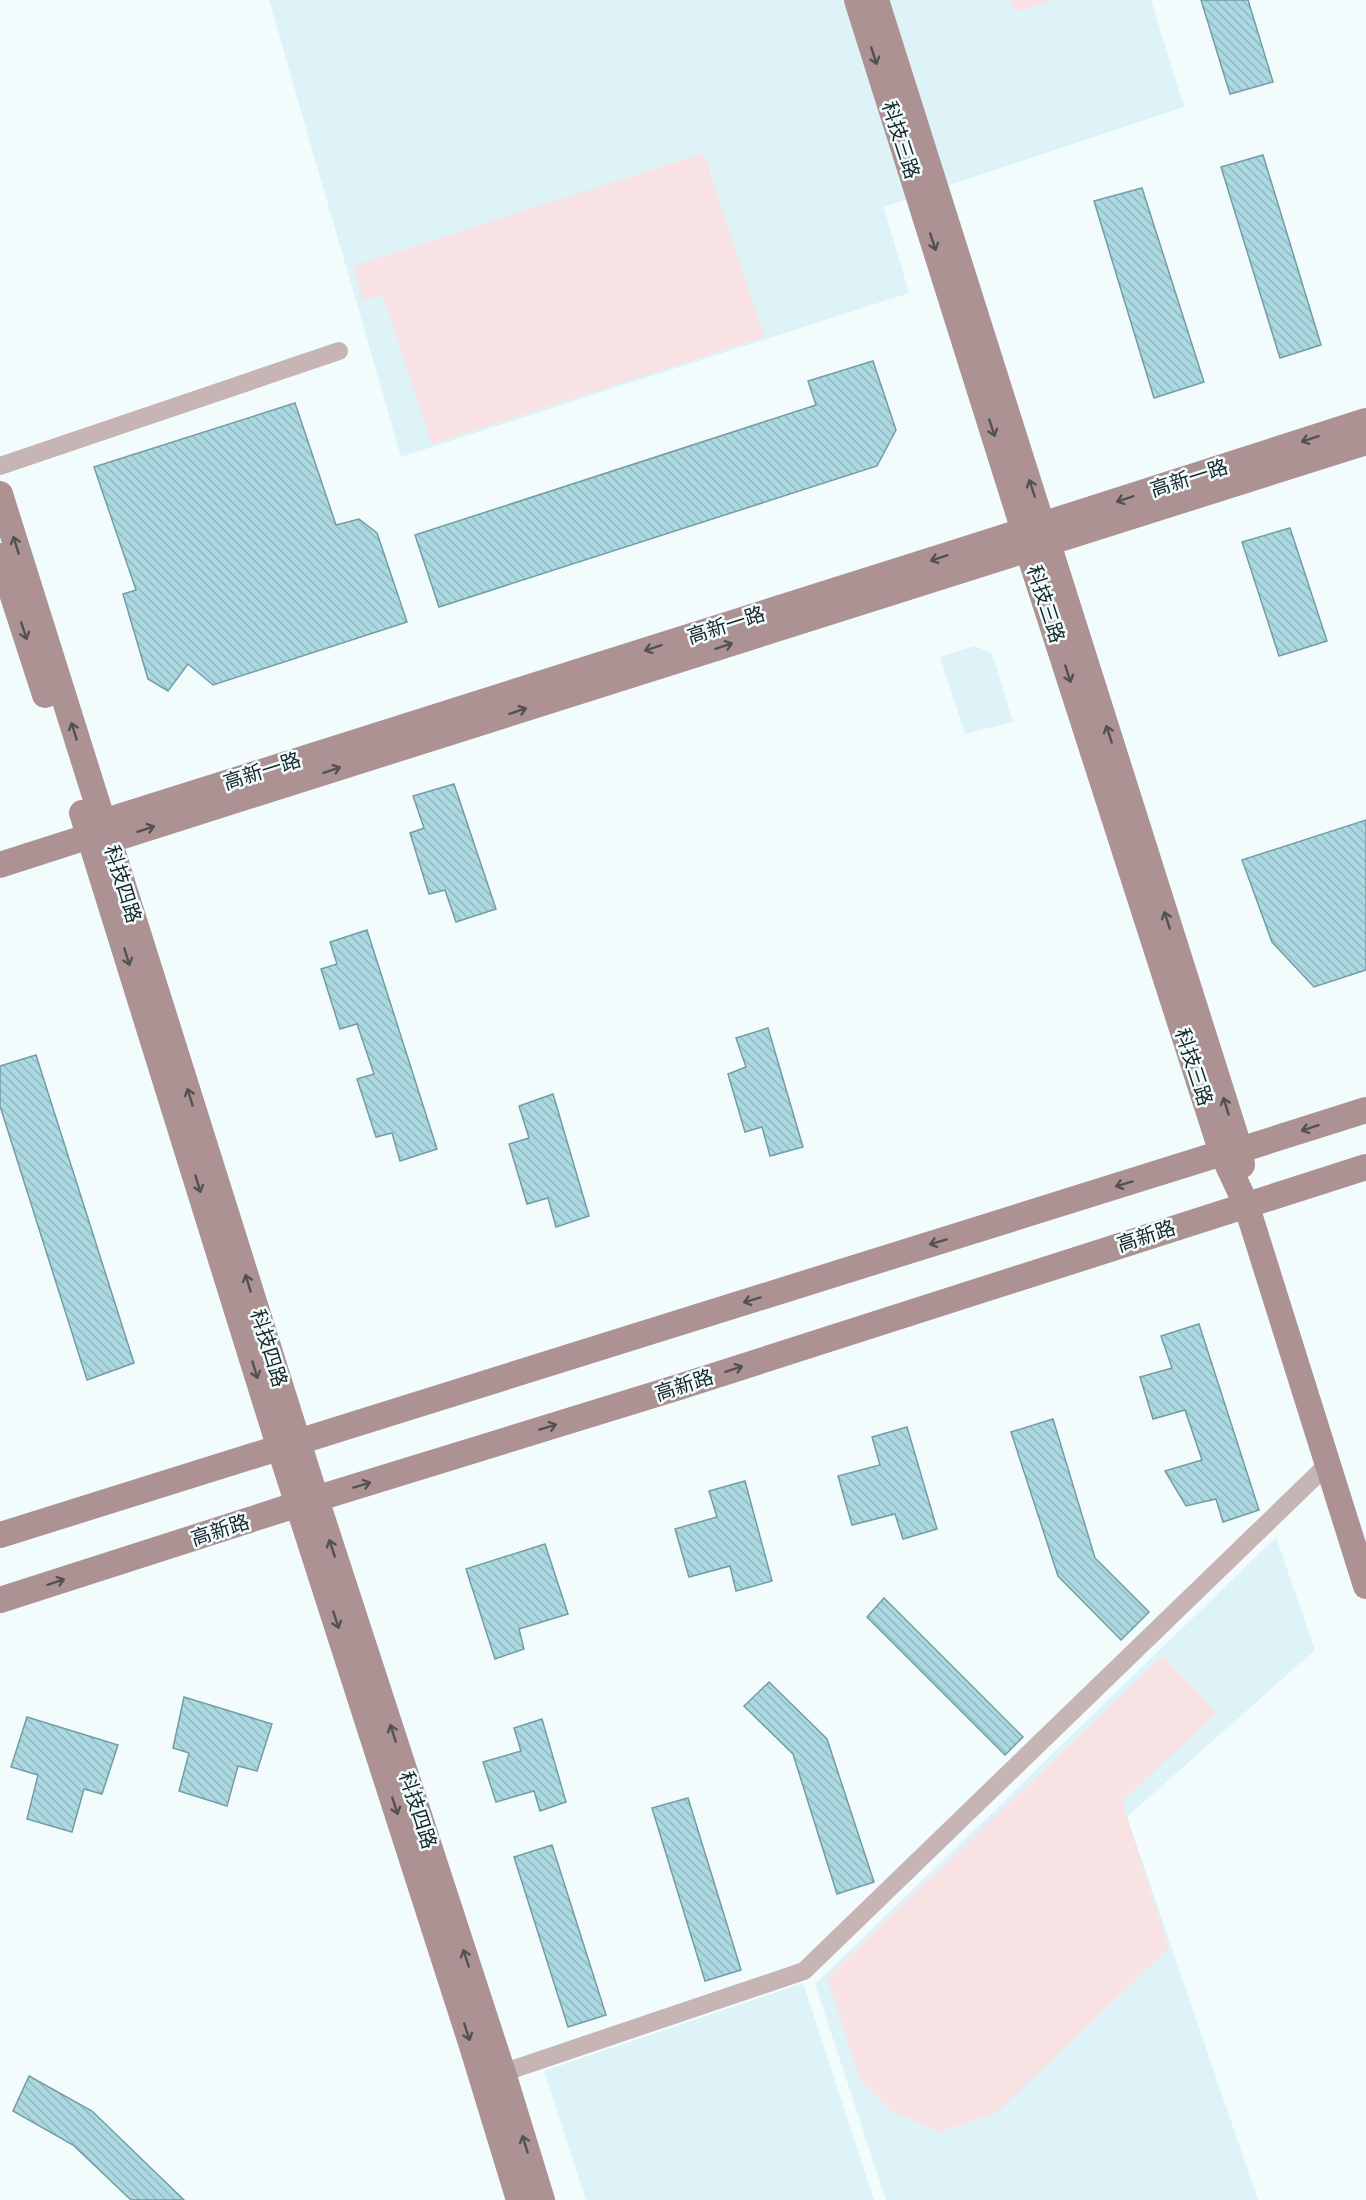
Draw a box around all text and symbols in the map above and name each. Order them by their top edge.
one-way arrow [869,46,880,65]
street label: 科技三路 [875,98,927,182]
one-way arrow [928,232,939,251]
one-way arrow [987,418,998,437]
one-way arrow [1301,434,1320,445]
street label: 高新一路 [1147,452,1231,504]
one-way arrow [1026,479,1037,498]
one-way arrow [1116,494,1135,505]
one-way arrow [10,536,21,555]
one-way arrow [930,553,949,564]
street label: 科技三路 [1020,562,1072,646]
street label: 高新一路 [684,599,768,651]
one-way arrow [19,621,30,640]
one-way arrow [714,640,733,651]
one-way arrow [644,643,663,654]
one-way arrow [1063,664,1074,683]
one-way arrow [508,705,527,716]
one-way arrow [68,722,79,741]
one-way arrow [1103,725,1114,744]
street label: 高新一路 [220,745,304,797]
one-way arrow [322,764,341,775]
one-way arrow [136,823,155,834]
street label: 科技四路 [98,842,148,926]
one-way arrow [1161,911,1172,930]
one-way arrow [123,947,134,966]
street label: 科技三路 [1168,1025,1220,1109]
one-way arrow [184,1088,195,1107]
one-way arrow [1220,1097,1231,1116]
one-way arrow [1301,1123,1320,1134]
one-way arrow [193,1174,204,1193]
one-way arrow [1115,1179,1134,1190]
street label: 高新路 [1113,1213,1179,1259]
one-way arrow [929,1237,948,1248]
one-way arrow [242,1274,253,1293]
one-way arrow [743,1295,762,1306]
street label: 科技四路 [244,1306,294,1390]
one-way arrow [250,1360,261,1379]
street label: 高新路 [651,1362,717,1408]
one-way arrow [724,1363,743,1374]
one-way arrow [538,1421,557,1432]
one-way arrow [352,1479,371,1490]
street label: 高新路 [187,1507,253,1553]
one-way arrow [326,1539,337,1558]
one-way arrow [46,1576,65,1587]
one-way arrow [331,1610,342,1629]
one-way arrow [386,1724,397,1743]
street label: 科技四路 [392,1768,444,1852]
one-way arrow [390,1796,401,1815]
one-way arrow [460,1949,471,1968]
one-way arrow [462,2022,473,2041]
one-way arrow [519,2135,530,2154]

